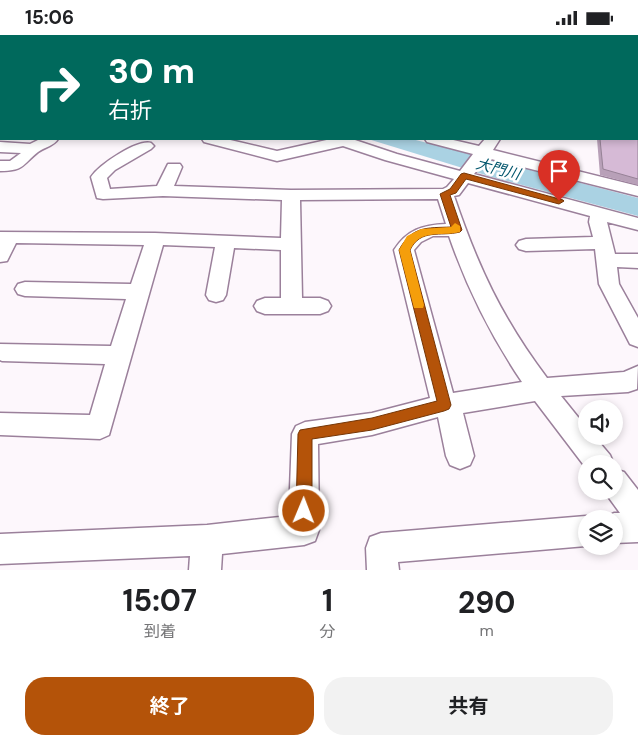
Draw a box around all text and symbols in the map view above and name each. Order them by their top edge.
text: 15:06 [25,5,74,30]
text: 30 m [108,48,195,94]
icon: right [25,55,90,120]
text: 右折 [108,96,152,125]
pin [538,150,580,201]
water label: 大門川 [474,154,524,185]
icon: arrive [545,157,573,185]
map controls [578,400,623,555]
button: sound [578,400,623,445]
button: search [578,455,623,500]
position arrow [277,484,329,536]
button: layers [578,510,623,555]
text: 15:07 [123,581,197,620]
text: 1 [322,581,333,620]
text: 290 [458,583,515,622]
text: m [480,620,494,641]
text: 到着 [144,621,176,642]
text: 分 [319,621,335,642]
button: 終了 [25,677,314,735]
button: 共有 [324,677,613,735]

